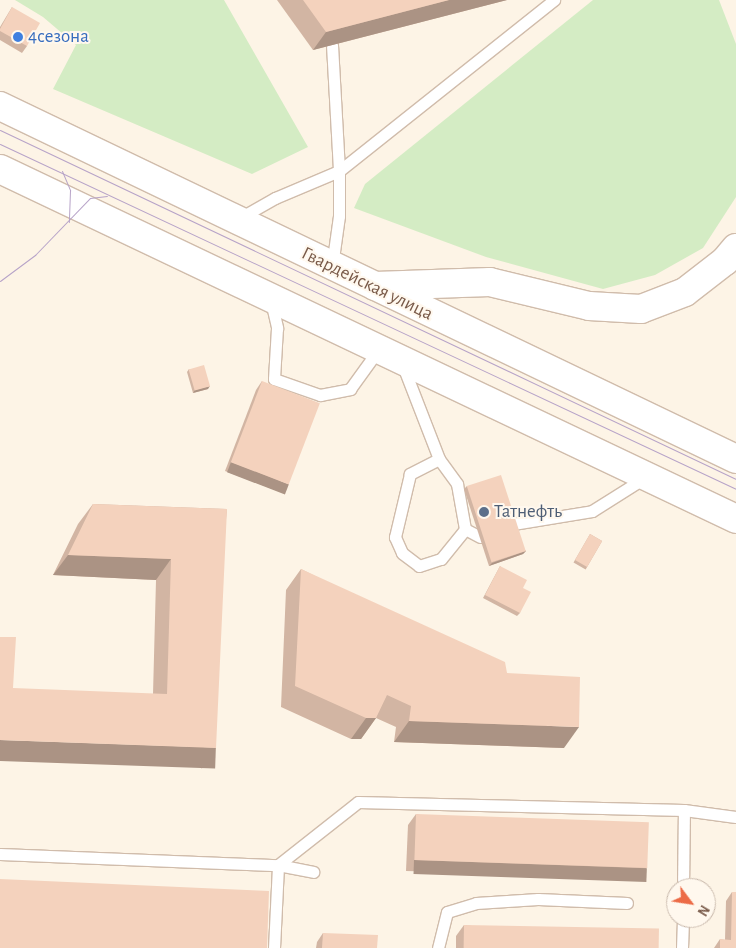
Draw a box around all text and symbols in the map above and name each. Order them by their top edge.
place label: 4сезона [28,26,89,48]
marker: 4сезона [12,31,24,43]
street label: Гвардейская улица [298,242,436,326]
place label: Татнефть [494,501,562,523]
marker: Татнефть [478,506,490,518]
north arrow [666,878,716,928]
text: N [694,902,712,918]

